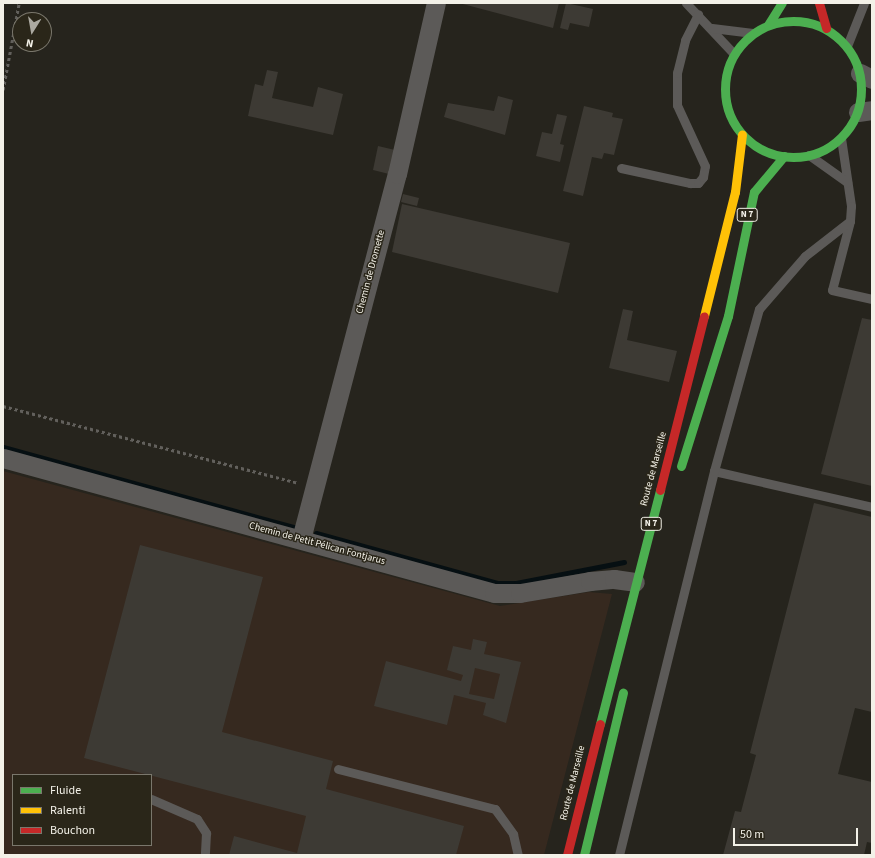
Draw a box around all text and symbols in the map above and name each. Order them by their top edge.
north arrow [12,12,52,52]
text: N [25,35,35,51]
road number: N 7 [736,208,758,222]
street label: Chemin de Dromette [354,229,388,315]
street label: Route de Marseille [638,430,670,508]
road number: N 7 [640,517,662,531]
street label: Chemin de Petit Pélican Fontjarus [248,520,386,568]
street label: Route de Marseille [558,744,588,822]
legend [12,774,152,846]
text: Fluide [50,782,81,799]
text: Ralenti [50,802,85,819]
scale bar [735,820,860,846]
text: Bouchon [50,822,95,839]
text: 50 m [740,826,764,843]

